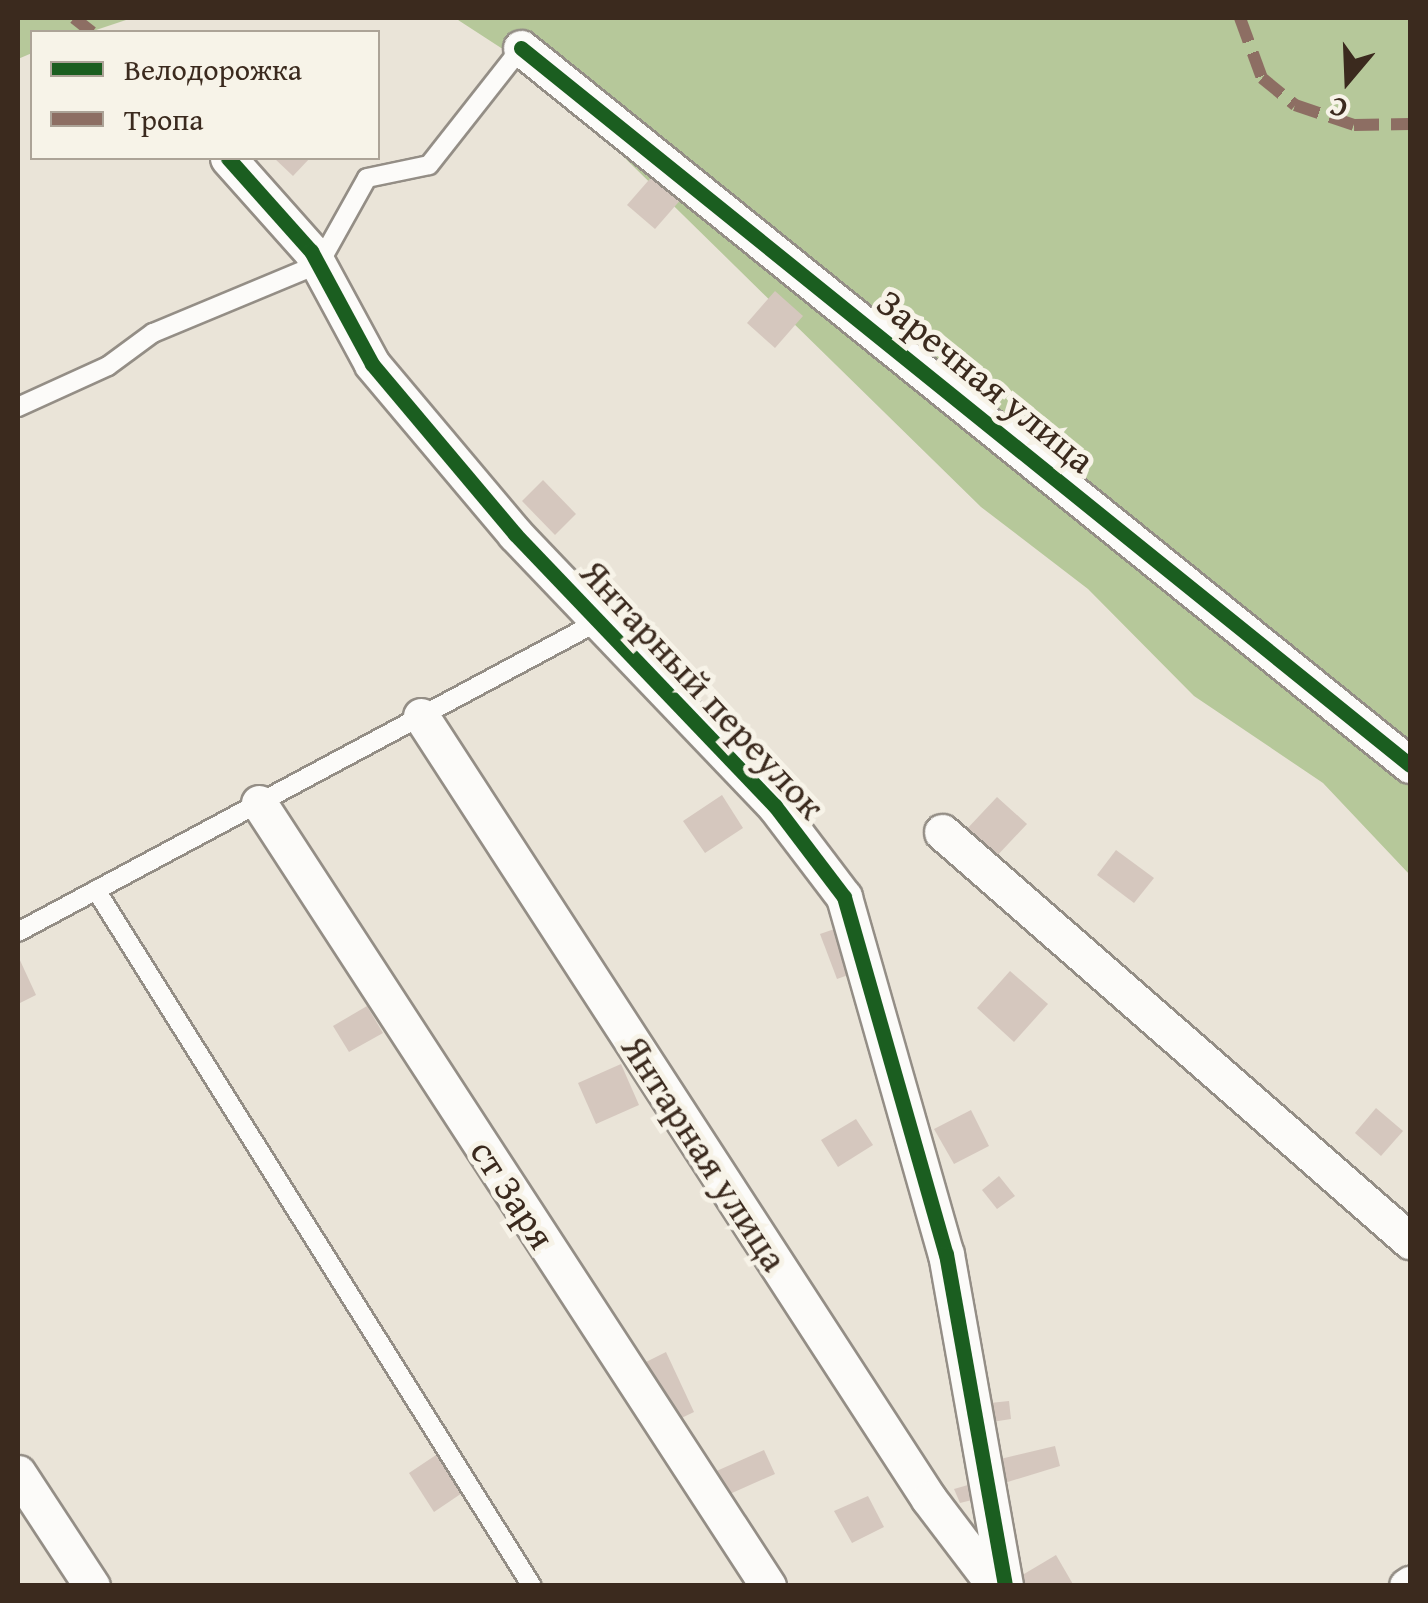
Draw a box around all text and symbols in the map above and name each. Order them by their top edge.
legend [30,30,380,160]
north arrow [1298,30,1398,130]
text: Велодорожка [124,47,302,91]
text: С [1324,87,1352,131]
text: Тропа [124,97,204,141]
street label: Заречная улица [868,279,1104,483]
street label: Янтарный переулок [571,550,835,828]
street label: Янтарная улица [612,1027,798,1279]
street label: ст Заря [461,1131,565,1257]

